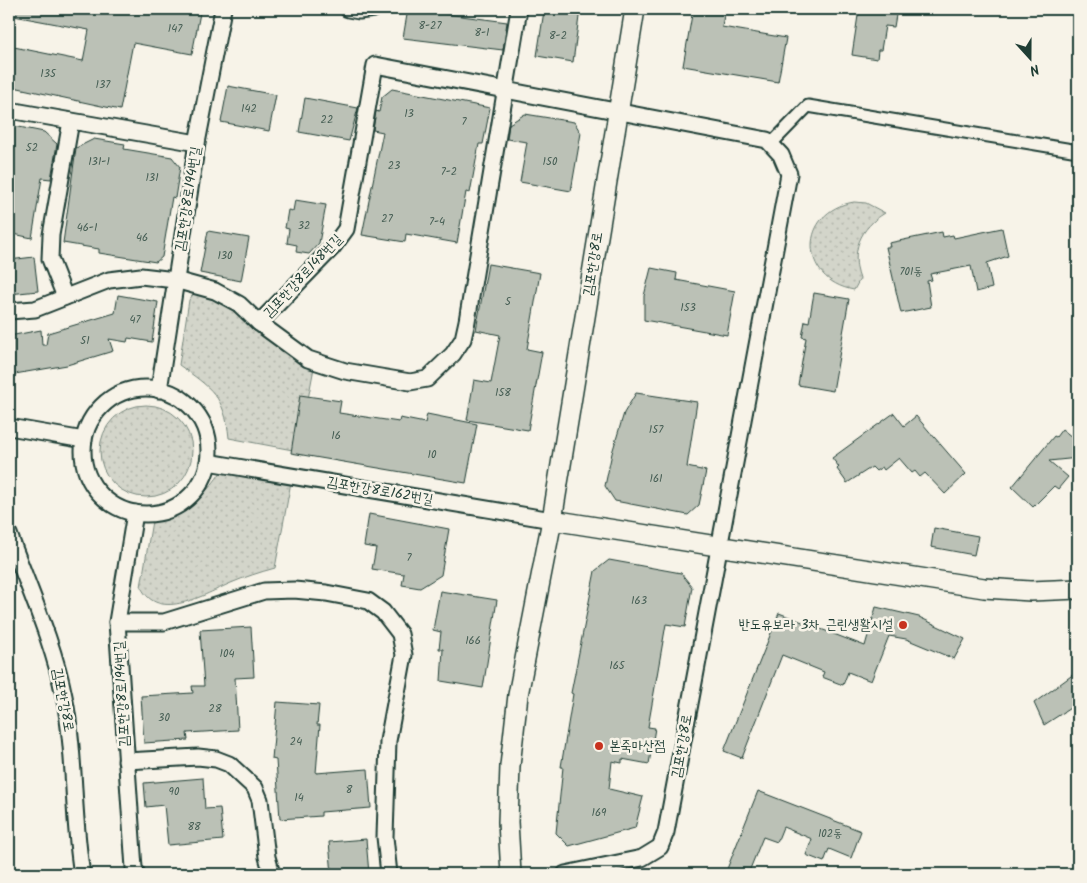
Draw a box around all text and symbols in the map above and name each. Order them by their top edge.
house number: 8-27 [418,17,442,35]
house number: 147 [168,20,183,38]
house number: 8-1 [474,24,490,42]
house number: 8-2 [549,27,567,45]
north arrow [1004,32,1054,82]
text: N [1026,57,1042,81]
house number: 135 [40,65,57,83]
house number: 137 [96,76,111,94]
house number: 142 [241,100,257,118]
house number: 13 [404,105,414,123]
house number: 22 [321,111,333,129]
house number: 7 [461,113,467,131]
house number: 52 [26,139,38,157]
street label: 김포한강8로194번길 [169,144,207,253]
house number: 131-1 [88,153,110,171]
house number: 150 [543,153,558,171]
house number: 23 [388,157,400,175]
house number: 7-2 [441,163,457,181]
house number: 131 [145,169,159,187]
house number: 27 [381,210,394,228]
house number: 7-4 [429,213,445,231]
house number: 32 [298,217,310,235]
house number: 46-1 [77,219,97,237]
house number: 46 [136,229,148,247]
street label: 김포한강8로148번길 [258,229,348,323]
street label: 김포한강8로 [577,230,609,298]
house number: 130 [217,247,233,265]
house number: 701동 [900,263,923,281]
house number: 5 [505,293,512,311]
house number: 153 [680,299,696,317]
house number: 47 [129,311,141,329]
house number: 51 [80,332,90,350]
house number: 158 [495,384,511,402]
house number: 157 [649,421,664,439]
house number: 16 [331,427,341,445]
house number: 10 [428,446,437,464]
house number: 161 [649,470,663,488]
street label: 김포한강8로162번길 [325,471,436,511]
house number: 7 [406,549,412,567]
house number: 163 [631,592,647,610]
place label: 반도유보라 3차 근린생활시설 [739,614,893,636]
marker: 반도유보라 3차 근린생활시설 [897,619,909,631]
house number: 166 [465,632,481,650]
street label: 김포한강8로194번길 [108,640,136,748]
house number: 104 [219,645,235,663]
house number: 165 [609,657,626,675]
street label: 김포한강8로 [46,666,80,734]
house number: 28 [208,700,222,718]
house number: 30 [158,709,170,727]
street label: 김포한강8로 [666,712,698,780]
house number: 24 [290,733,302,751]
place label: 본죽마산점 [609,735,665,757]
marker: 본죽마산점 [593,740,605,752]
house number: 8 [346,781,353,799]
house number: 90 [169,783,180,801]
house number: 14 [294,789,304,807]
house number: 169 [592,804,607,822]
house number: 88 [187,818,201,836]
house number: 102동 [818,825,842,843]

